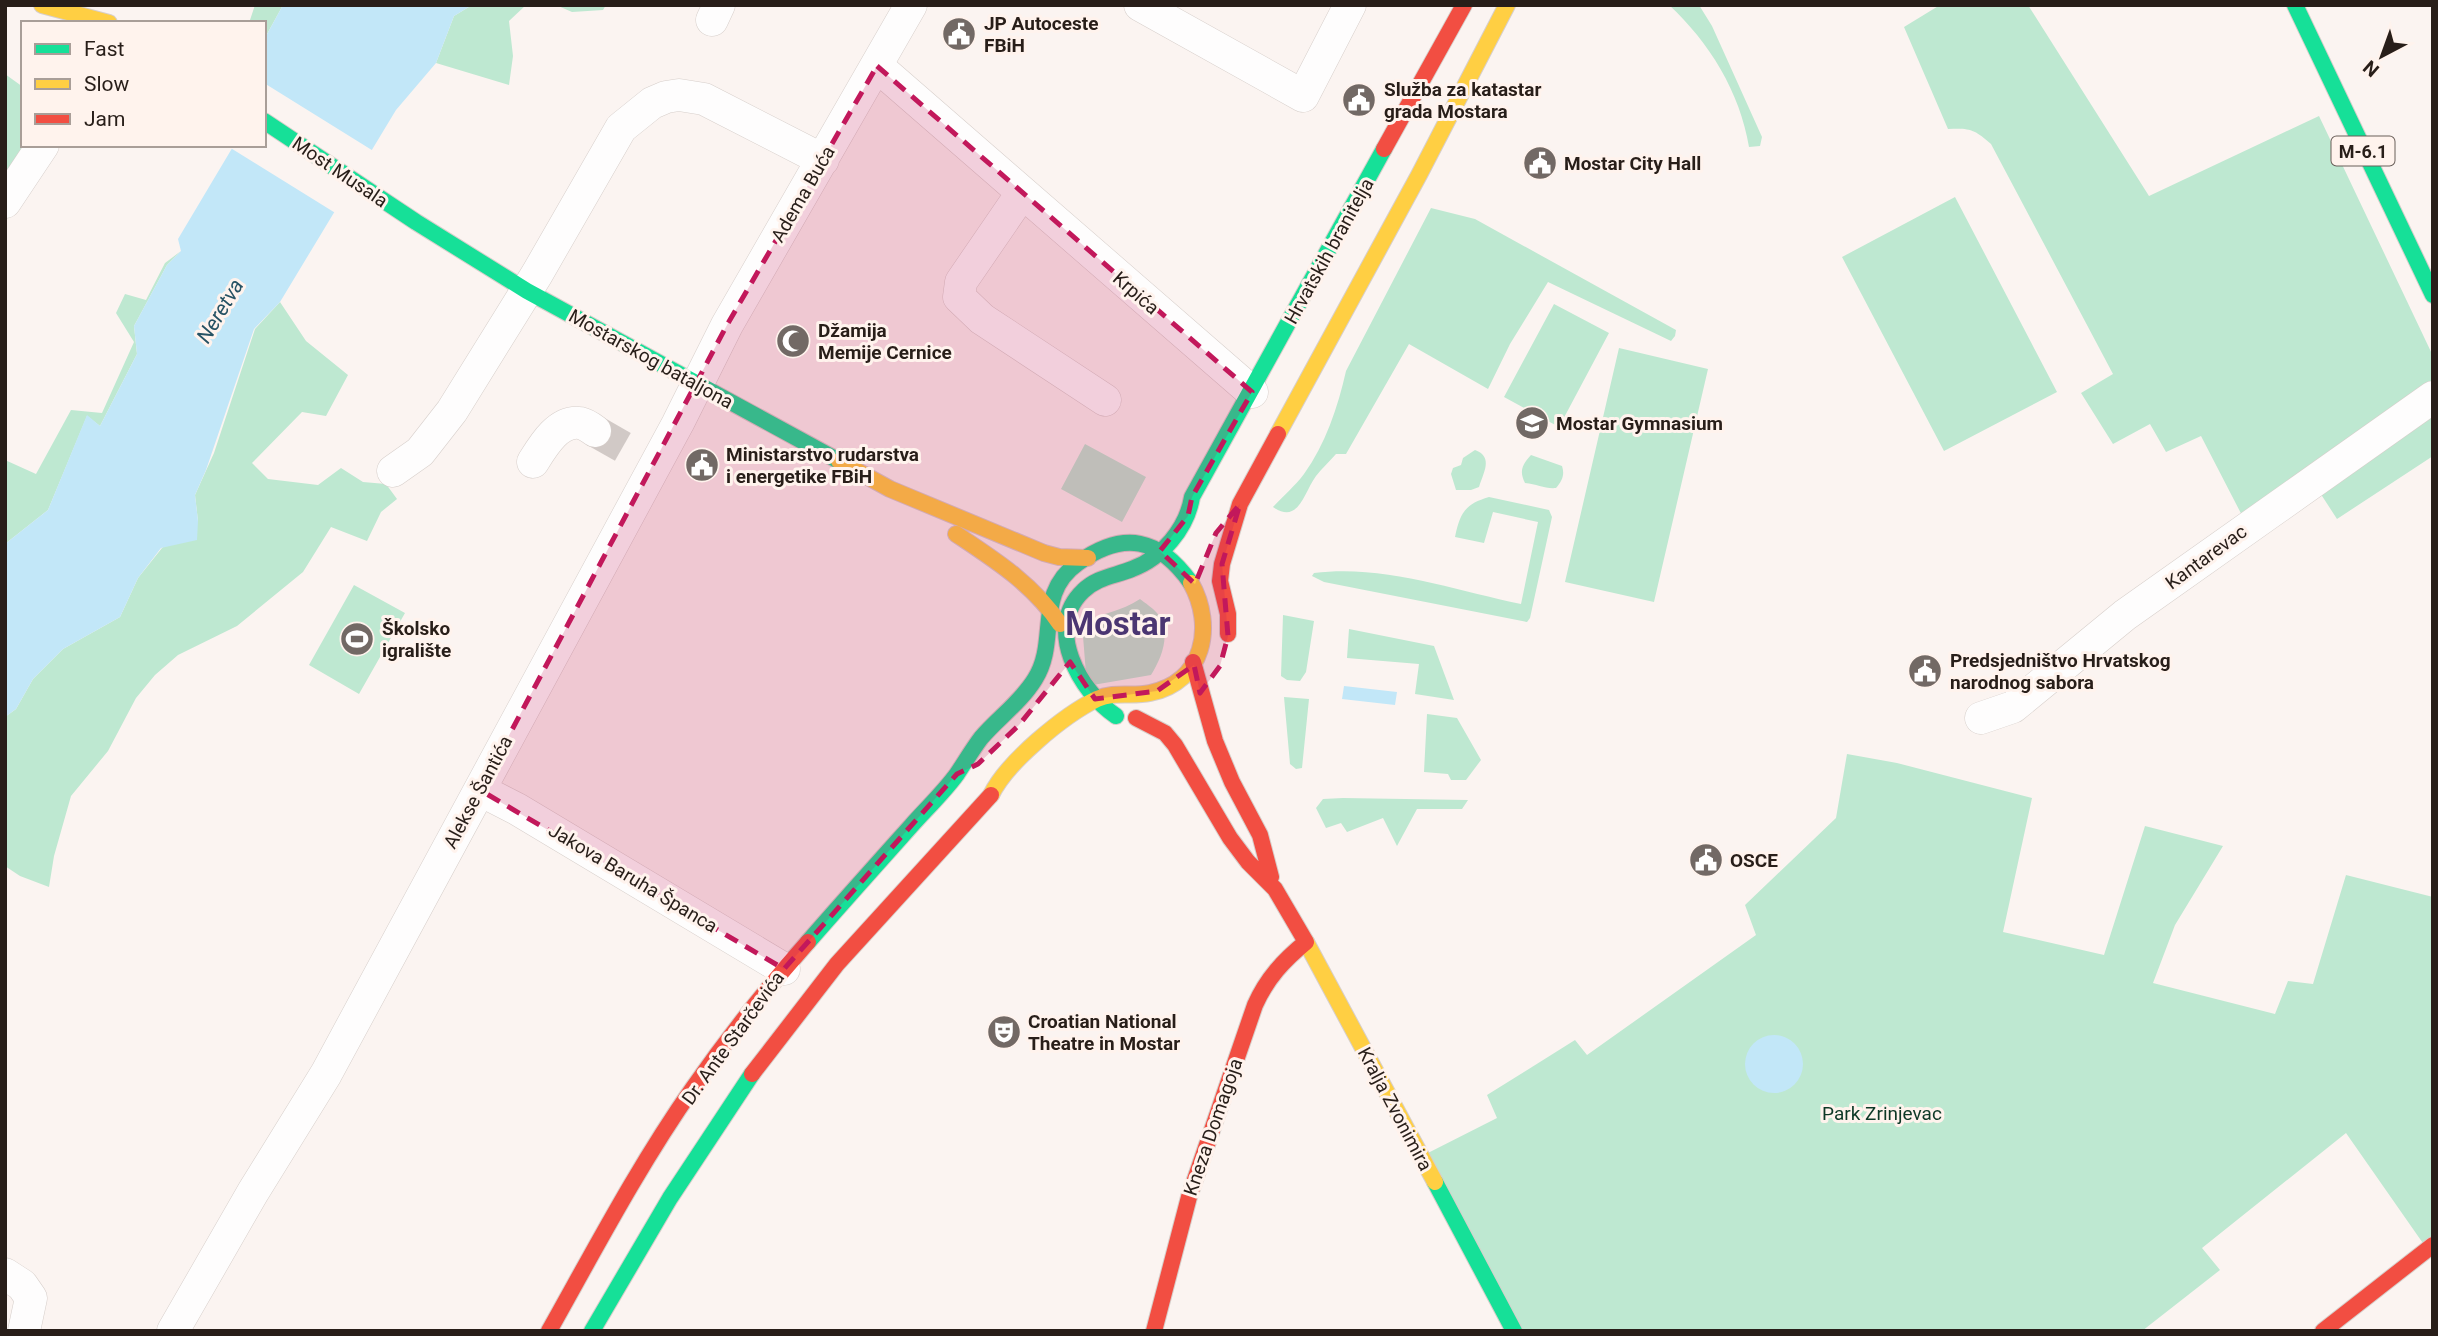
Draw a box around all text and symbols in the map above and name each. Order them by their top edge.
place label: JP Autoceste FBiH [984,12,1098,57]
public building icon: JP Autoceste FBiH [940,15,978,53]
legend [21,21,266,147]
north arrow [2347,21,2417,91]
text: Fast [84,37,125,61]
text: N [2359,55,2384,82]
text: Slow [84,72,130,96]
place label: Služba za katastar grada Mostara [1384,78,1541,123]
public building icon: Služba za katastar grada Mostara [1340,81,1378,119]
text: Jam [84,107,125,131]
street label: Most Musala [288,132,392,212]
road number: M-6.1 [2332,136,2394,166]
street label: Adema Buća [766,142,840,246]
public building icon: Mostar City Hall [1521,144,1559,182]
place label: Mostar City Hall [1564,152,1701,175]
street label: Hrvatskih branitelja [1279,174,1379,328]
street label: Krpića [1108,267,1164,319]
water label: Neretva [192,275,248,347]
street label: Mostarskog bataljona [565,304,737,414]
place label: Džamija Memije Cernice [818,319,952,364]
mosque icon: Džamija Memije Cernice [774,322,812,360]
school or university icon: Mostar Gymnasium [1513,404,1551,442]
place label: Mostar Gymnasium [1556,412,1723,435]
place label: Ministarstvo rudarstva i energetike FBiH [726,443,919,488]
public building icon: Ministarstvo rudarstva i energetike FBiH [683,446,721,484]
street label: Kantarevac [2161,520,2251,594]
district label: Mostar [1065,604,1171,643]
place label: Školsko igralište [382,617,451,662]
sports icon: Školsko igralište [338,620,376,658]
place label: Predsjedništvo Hrvatskog narodnog sabora [1950,649,2171,694]
public building icon: Predsjedništvo Hrvatskog narodnog sabora [1906,652,1944,690]
street label: Alekse Šantića [439,732,517,852]
street label: Jakova Baruha Španca [544,818,722,938]
public building icon: OSCE [1687,841,1725,879]
place label: OSCE [1730,849,1778,872]
street label: Dr. Ante Starčevića [677,967,789,1109]
place label: Croatian National Theatre in Mostar [1028,1010,1180,1055]
theatre icon: Croatian National Theatre in Mostar [985,1013,1023,1051]
street label: Kralja Zvonimira [1353,1043,1437,1175]
street label: Kneza Domagoja [1179,1055,1247,1199]
park label: Park Zrinjevac [1822,1102,1942,1125]

